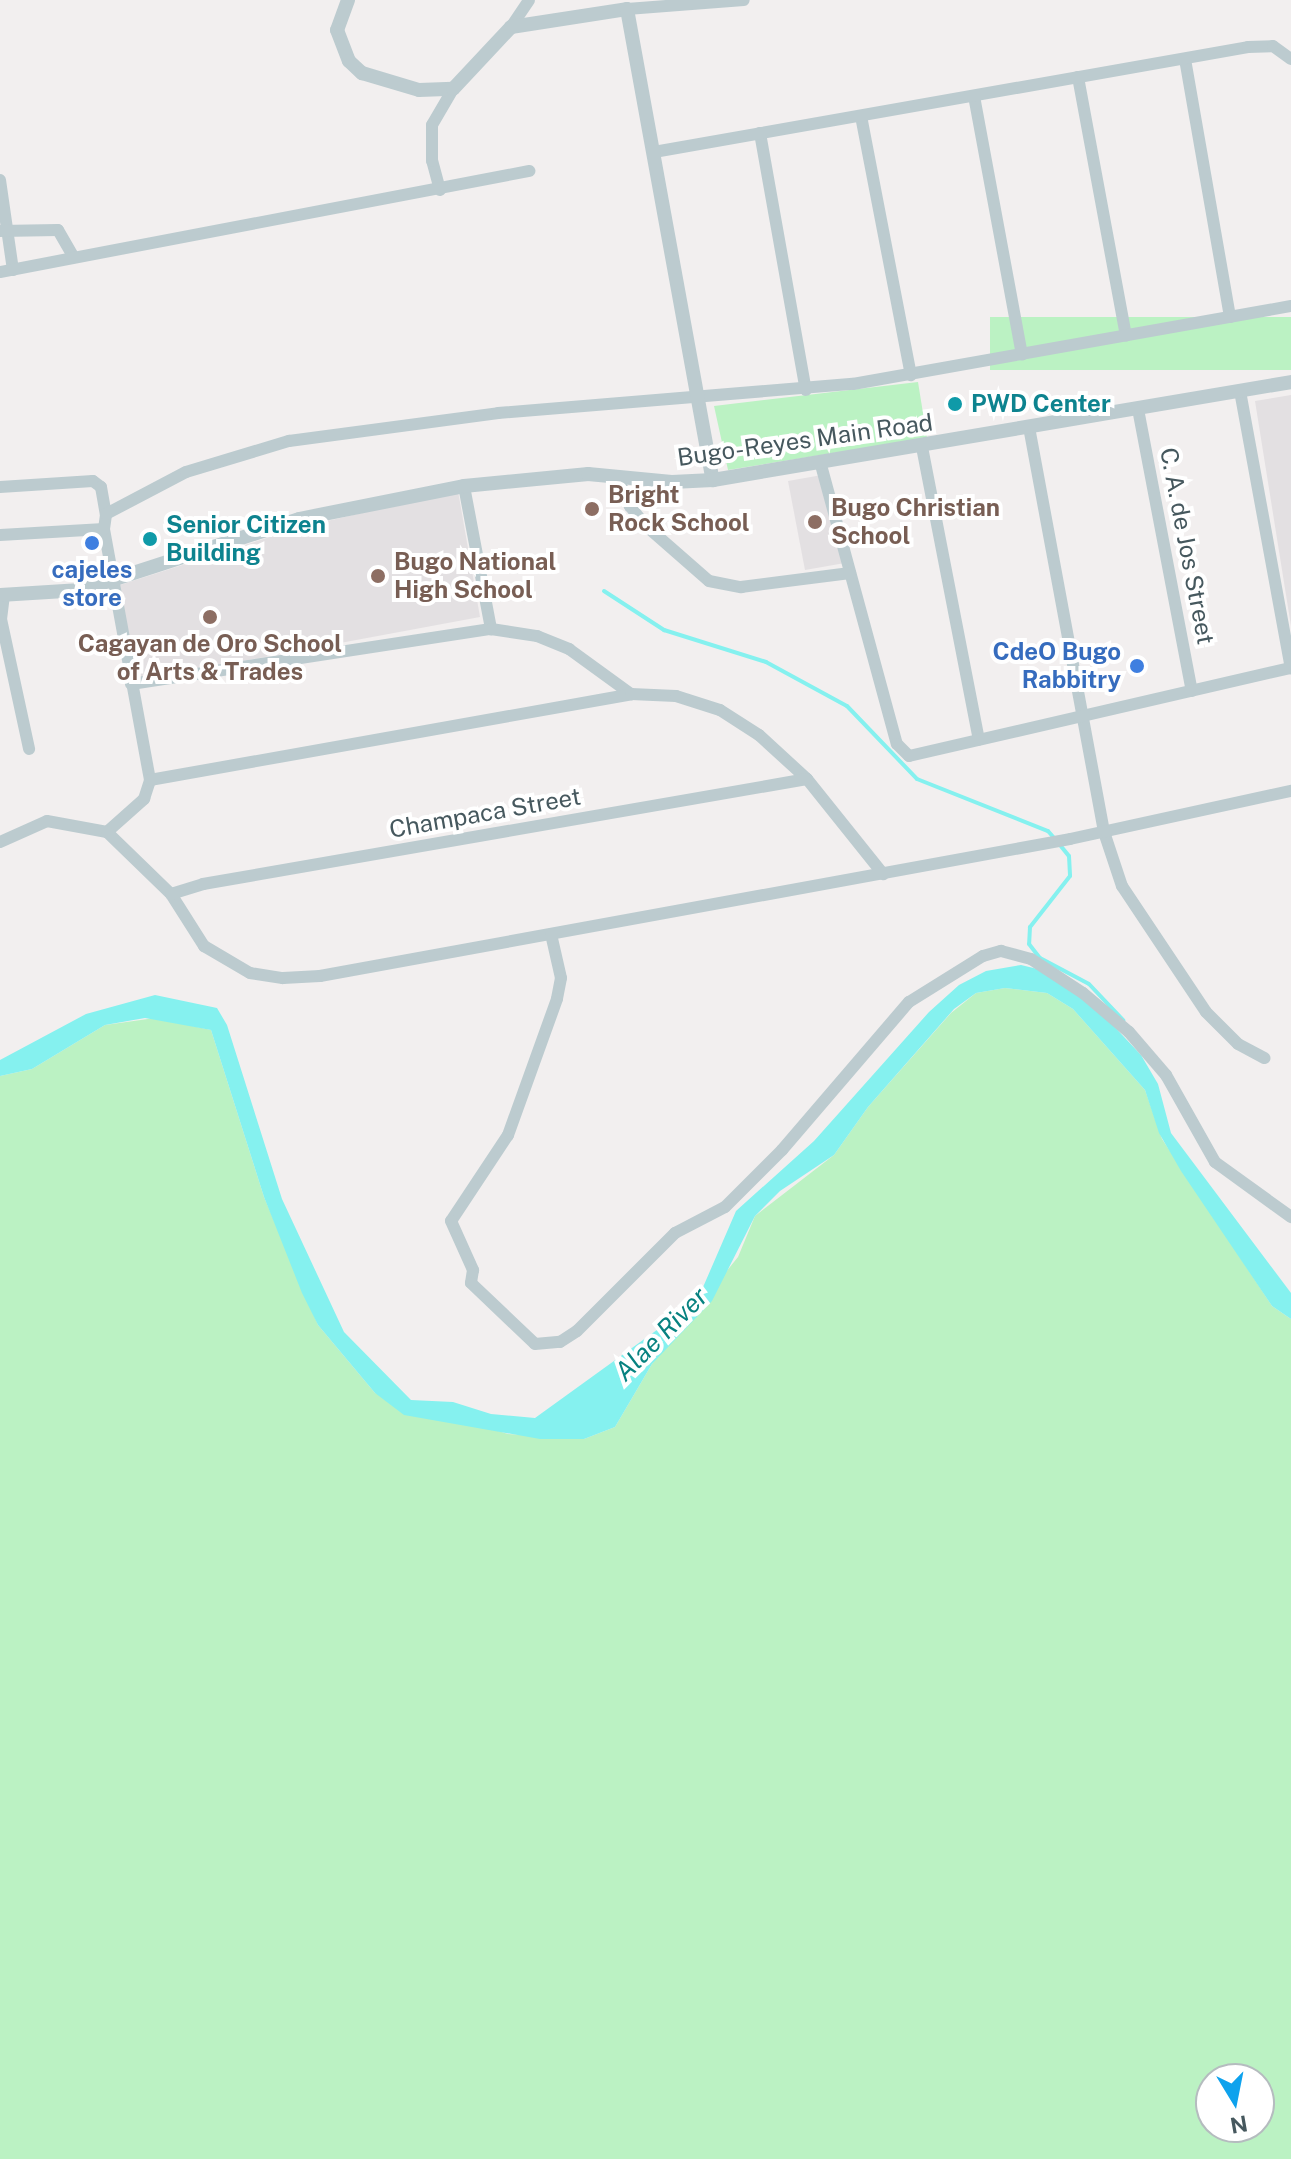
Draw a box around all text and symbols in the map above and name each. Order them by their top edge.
place label: PWD Center [971,390,1111,418]
marker: PWD Center [946,395,964,413]
street label: Bugo-Reyes Main Road [675,408,935,472]
street label: C. A. de Jos Street [1154,445,1220,647]
place label: Bright Rock School [608,481,750,537]
place label: Bugo Christian School [831,494,1000,550]
marker: Bright Rock School [583,500,601,518]
place label: Senior Citizen Building [166,511,326,567]
marker: Bugo Christian School [806,513,824,531]
marker: Senior Citizen Building [141,530,159,548]
marker: cajeles store [83,534,101,552]
place label: Bugo National High School [394,548,556,604]
place label: cajeles store [51,556,133,612]
marker: Bugo National High School [369,567,387,585]
marker: Cagayan de Oro School of Arts & Trades [201,608,219,626]
place label: Cagayan de Oro School of Arts & Trades [78,630,342,686]
place label: CdeO Bugo Rabbitry [992,638,1121,694]
marker: CdeO Bugo Rabbitry [1128,657,1146,675]
street label: Champaca Street [387,782,583,844]
water label: Alae River [608,1281,714,1387]
north arrow [1195,2063,1275,2143]
text: N [1228,2110,1250,2139]

